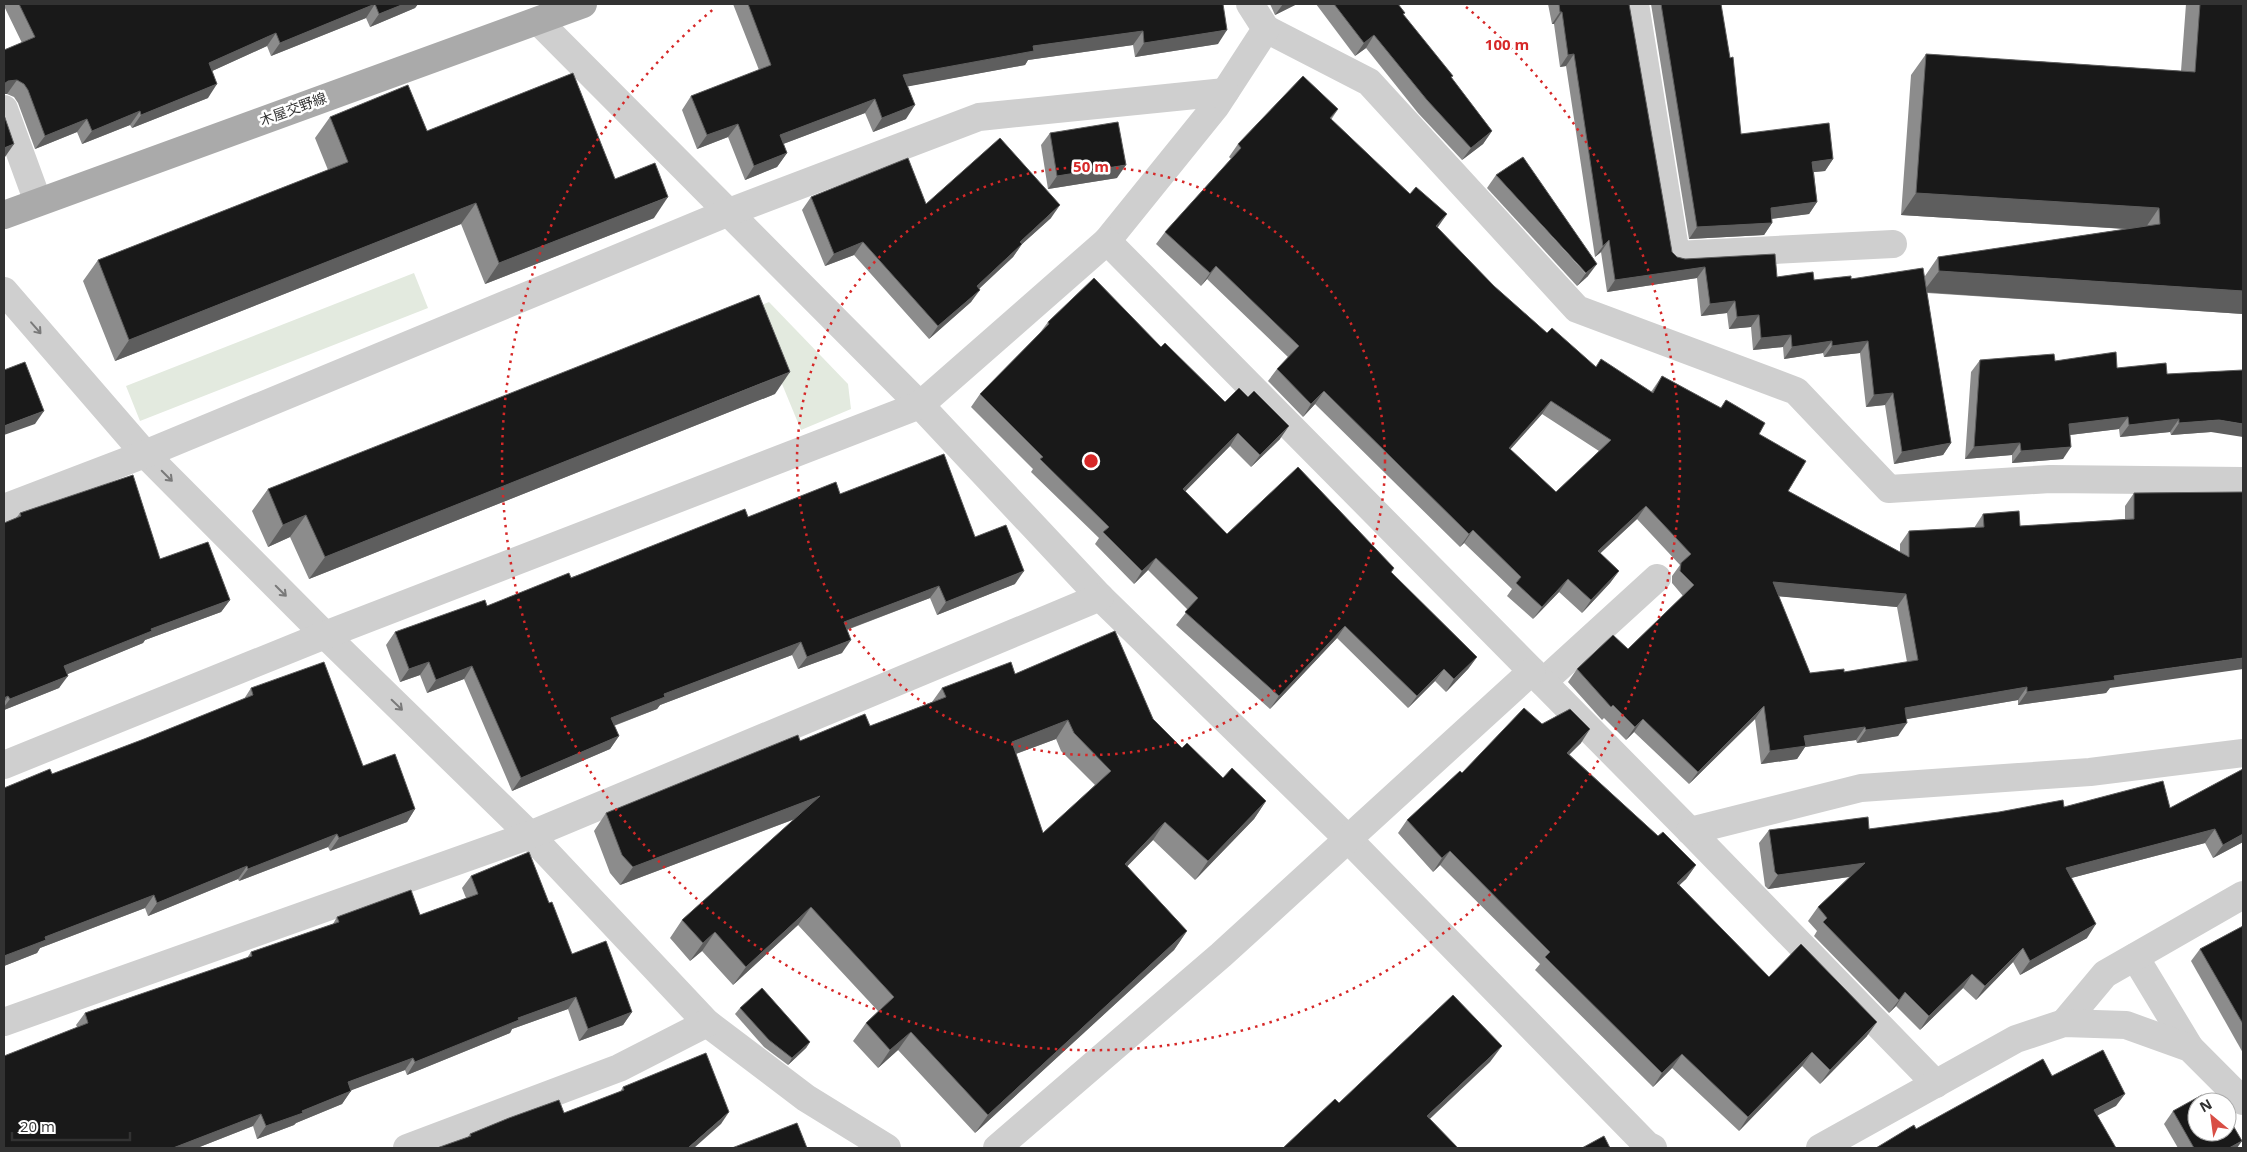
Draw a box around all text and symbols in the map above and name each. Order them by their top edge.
text: 100 m [1485,34,1529,54]
street label: 木屋交野線 [257,88,329,129]
text: 50 m [1073,156,1109,176]
one-way arrow [30,322,41,335]
centre of rings [1082,452,1100,470]
one-way arrow [161,470,173,482]
one-way arrow [275,585,287,597]
one-way arrow [391,699,403,711]
north arrow [2187,1092,2237,1142]
text: N [2196,1094,2215,1116]
scale bar [12,1110,130,1142]
text: 20 m [20,1116,55,1136]

